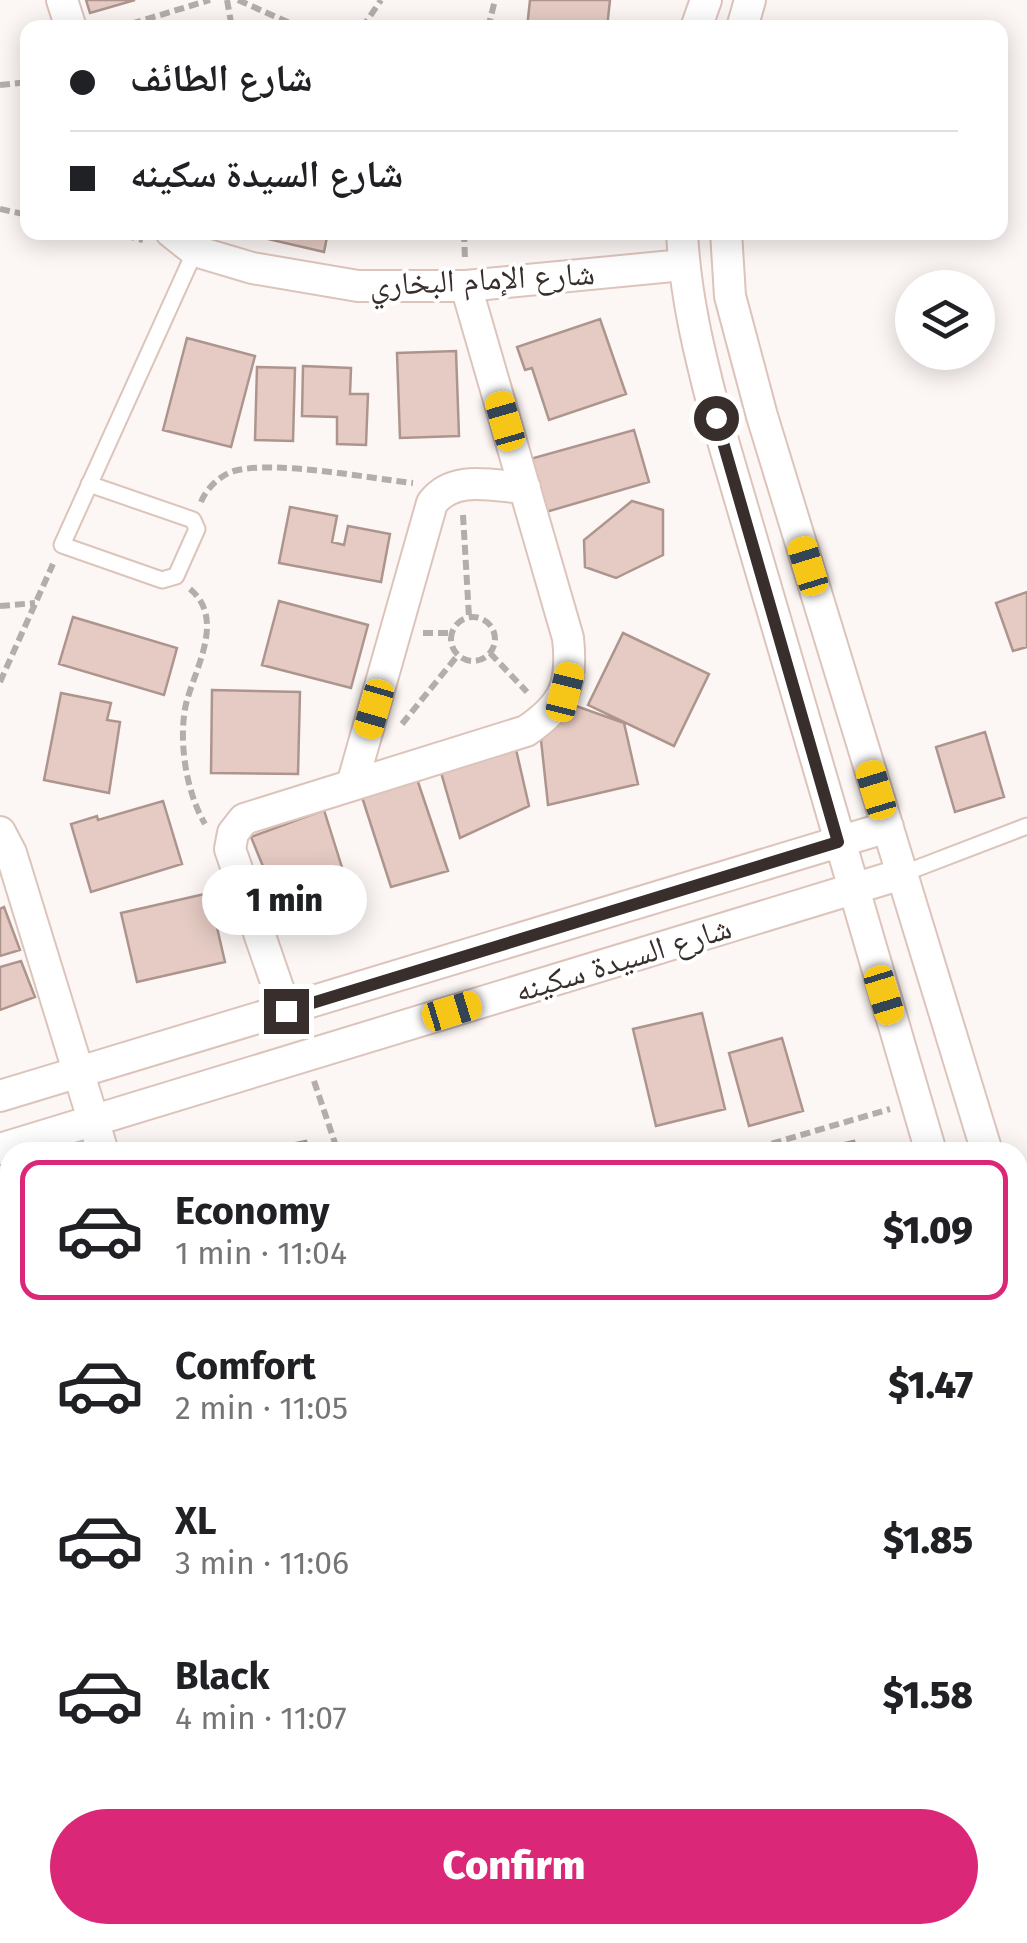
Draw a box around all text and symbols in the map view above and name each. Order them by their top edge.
text: شارع الطائف [130,55,313,101]
text: شارع السيدة سكينه [130,151,403,197]
street label: شارع الإمام البخاري [368,254,596,310]
map controls [895,270,995,370]
button: layers [895,270,995,370]
car [482,388,528,454]
route start [694,396,739,441]
car [785,533,831,599]
car [543,659,587,725]
car [351,676,397,742]
car [853,757,899,823]
callout: 1 min [204,866,368,936]
text: 1 min [246,881,323,919]
street label: شارع السيدة سكينه [510,908,736,1011]
car [861,962,907,1028]
car [419,988,485,1034]
route end [264,989,309,1034]
icon: car [55,1185,145,1275]
text: Economy [175,1188,330,1234]
text: $1.09 [883,1207,973,1253]
text: 1 min · 11:04 [175,1234,347,1272]
icon: car [55,1340,145,1430]
text: Comfort [175,1343,316,1389]
text: $1.47 [888,1362,973,1408]
text: 2 min · 11:05 [175,1389,348,1427]
icon: car [55,1495,145,1585]
text: XL [175,1498,217,1544]
text: $1.85 [883,1517,973,1563]
text: 3 min · 11:06 [175,1544,349,1582]
icon: car [55,1650,145,1740]
text: Black [175,1653,270,1699]
text: $1.58 [883,1672,973,1718]
text: 4 min · 11:07 [175,1699,347,1737]
button: Confirm [50,1809,978,1924]

